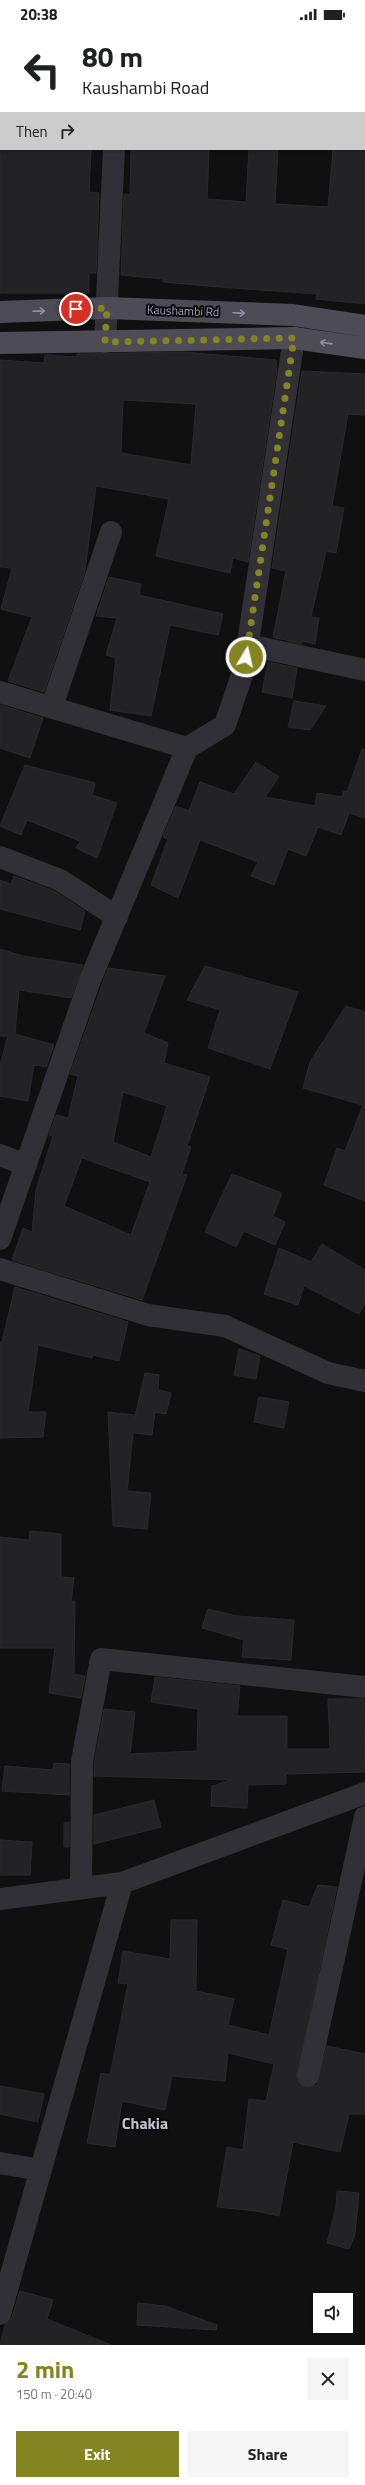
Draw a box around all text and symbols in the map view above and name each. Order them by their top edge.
text: 20:38 [20,3,57,26]
text: 80 m [82,35,143,78]
icon: left [16,44,68,96]
text: Kaushambi Road [82,74,209,101]
text: Then [16,120,48,143]
icon: right [56,120,78,142]
pin [59,292,93,326]
icon: arrive [65,298,87,320]
street label: Kaushambi Rd [146,300,220,321]
one-way arrow [32,307,45,314]
one-way arrow [232,309,245,317]
one-way arrow [320,339,333,347]
position arrow [225,636,267,678]
district label: Chakia [122,2111,168,2135]
map controls [313,2293,353,2333]
button: sound [313,2293,353,2333]
text: 2 min [16,2351,74,2387]
button: close [307,2358,349,2400]
text: 150 m · 20:40 [16,2384,92,2404]
button: Exit [16,2431,179,2477]
button: Share [187,2431,349,2477]

